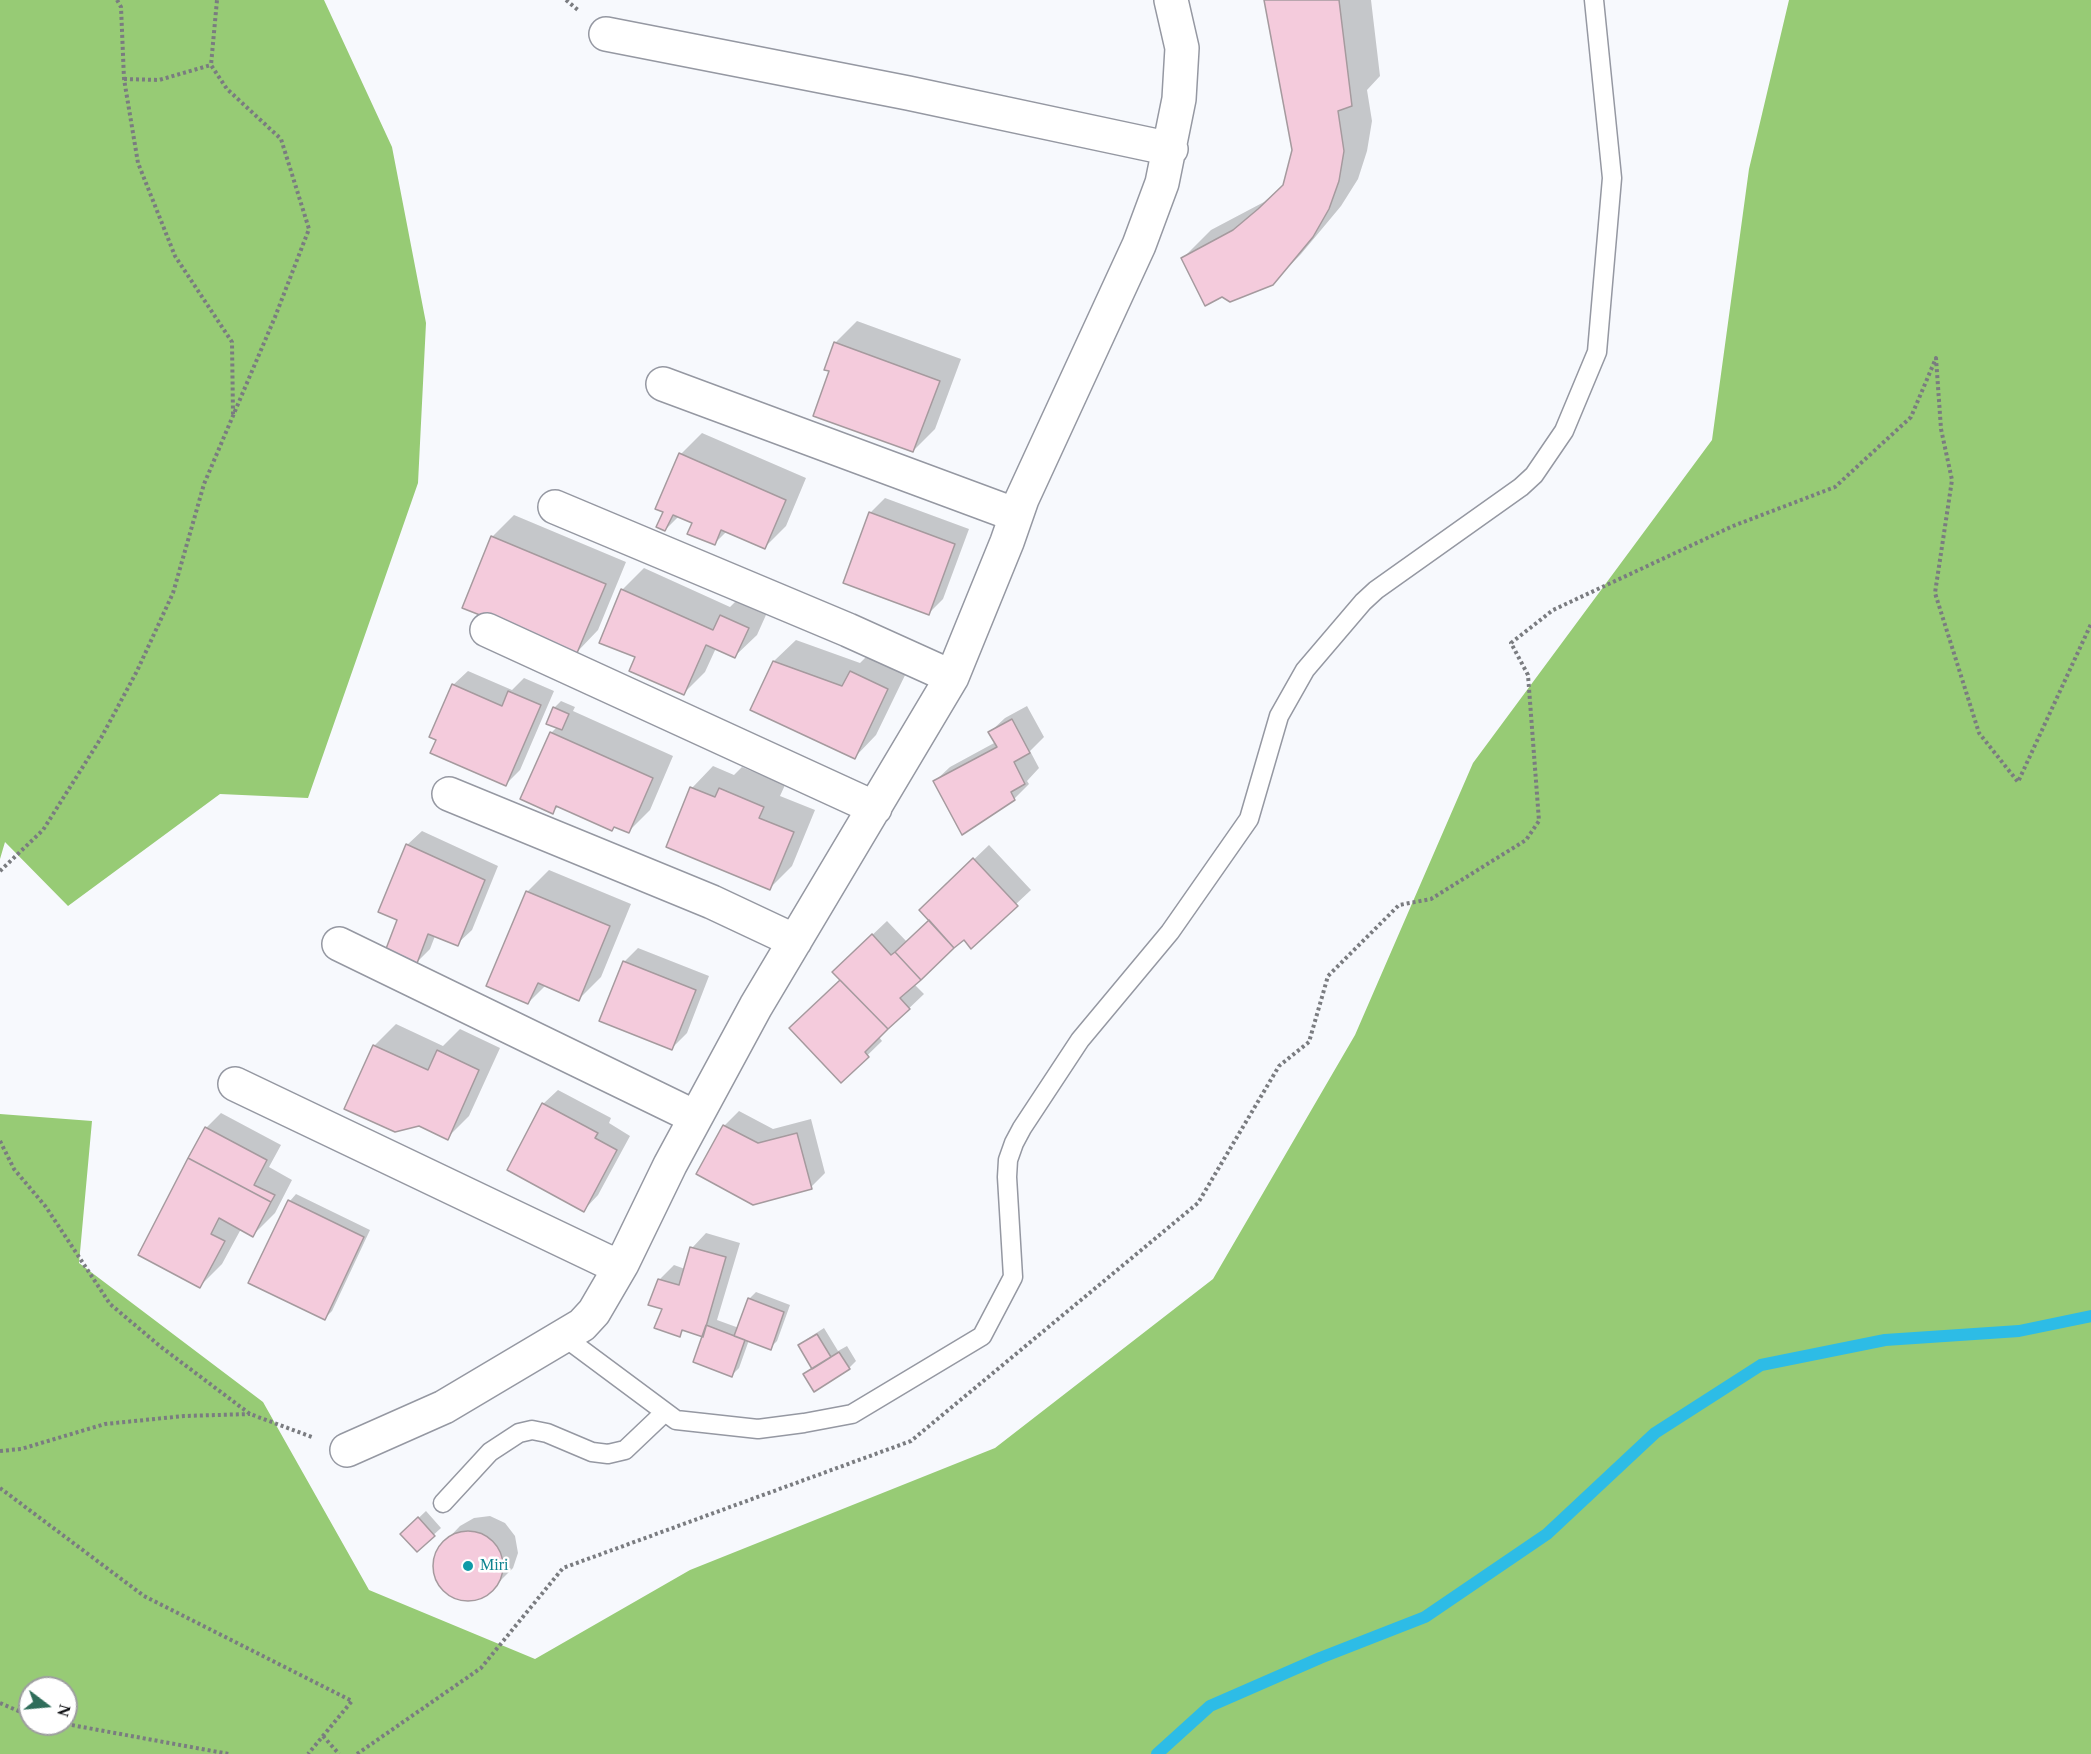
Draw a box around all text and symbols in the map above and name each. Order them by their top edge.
place label: Miri [480,1556,508,1576]
marker: Miri [461,1559,475,1573]
north arrow [18,1676,78,1736]
text: N [54,1703,74,1718]

